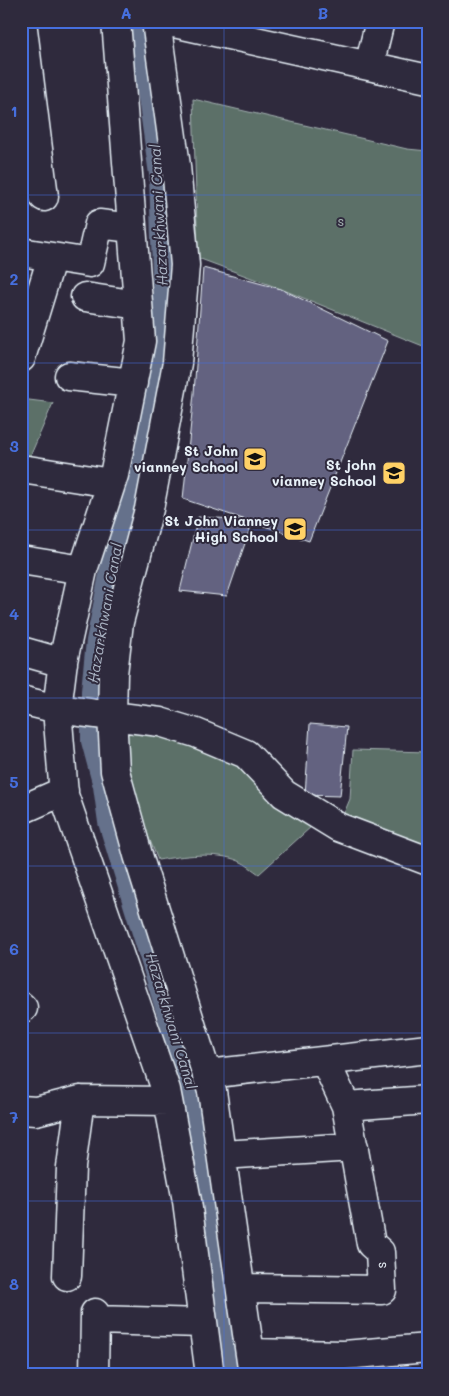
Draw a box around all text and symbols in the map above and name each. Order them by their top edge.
text: A [120,2,132,23]
text: B [318,2,328,23]
text: 1 [10,100,18,121]
water label: Hazarkhwani Canal [144,143,172,286]
park label: s [338,211,344,230]
text: 2 [10,268,19,289]
text: 3 [9,435,19,456]
place label: St John vianney School [134,441,238,476]
school or university icon: St John vianney School [242,446,268,472]
place label: St john vianney School [272,455,376,490]
school or university icon: St john vianney School [381,460,407,486]
place label: St John Vianney High School [164,511,278,546]
school or university icon: St John Vianney High School [282,516,308,542]
water label: Hazarkhwani Canal [82,541,126,684]
text: 4 [9,603,19,624]
text: 5 [9,771,19,792]
text: 6 [9,938,19,959]
water label: Hazarkhwani Canal [142,950,202,1092]
text: 7 [10,1106,19,1127]
street label: s [371,1261,390,1269]
text: 8 [9,1273,19,1294]

